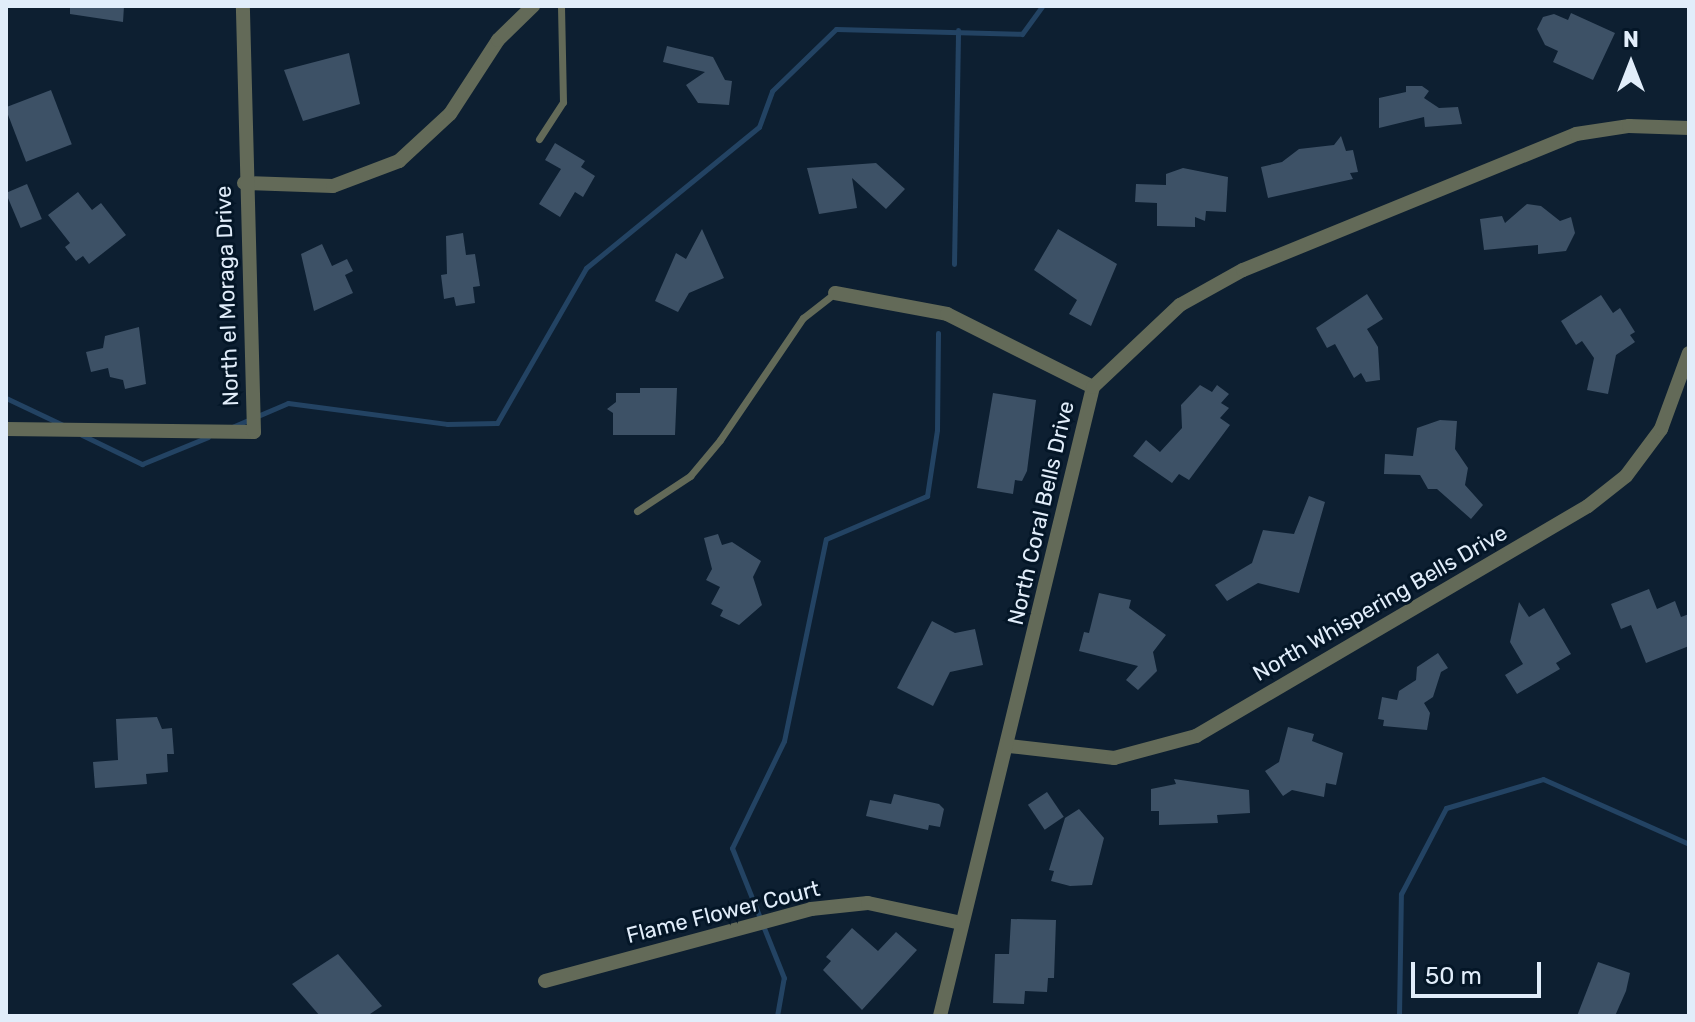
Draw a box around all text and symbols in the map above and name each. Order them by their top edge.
north arrow [1591,24,1671,104]
text: N [1623,26,1639,53]
street label: North el Moraga Drive [210,185,244,407]
street label: North Coral Bells Drive [1002,398,1080,628]
street label: North Whispering Bells Drive [1248,519,1512,687]
street label: Flame Flower Court [623,875,823,949]
scale bar [1415,946,1545,996]
text: 50 m [1425,962,1482,990]

